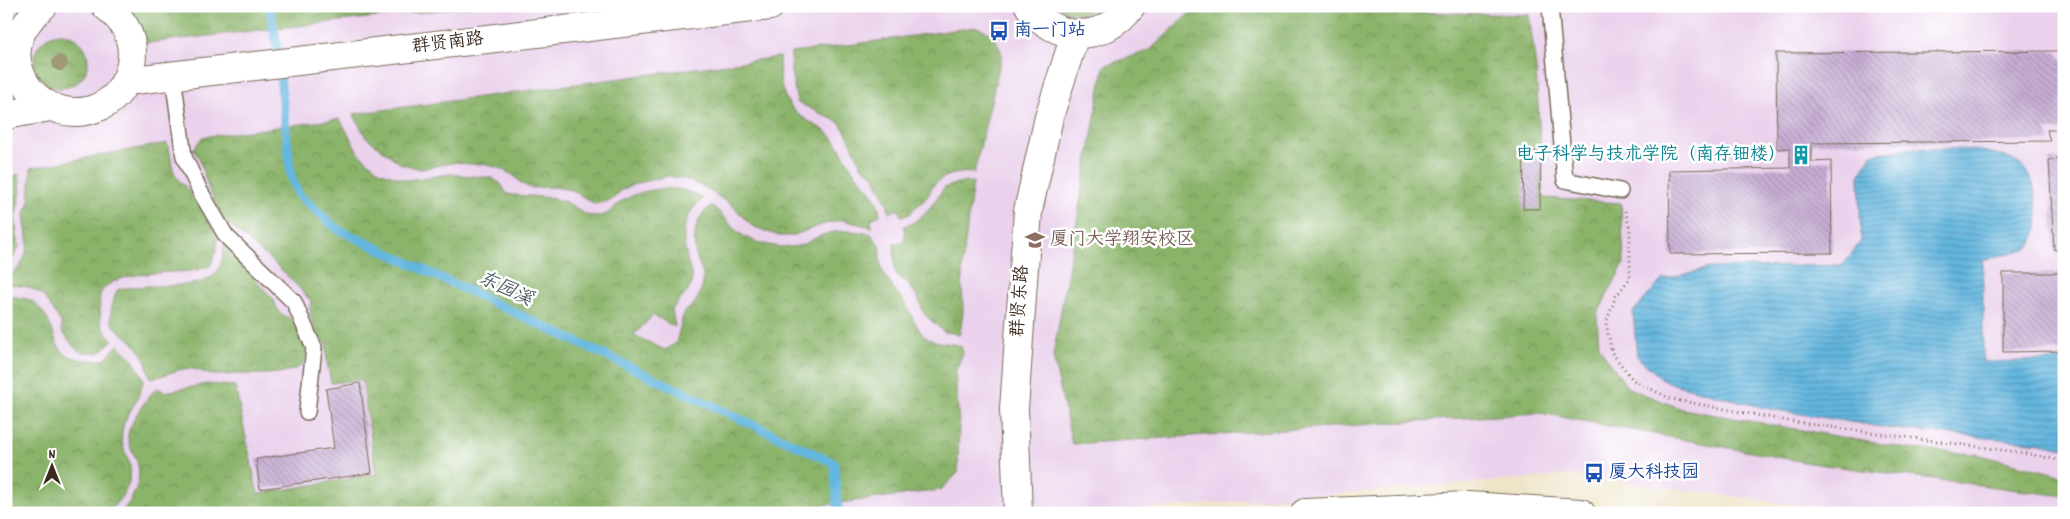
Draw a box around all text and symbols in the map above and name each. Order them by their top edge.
place label: 南一门站 [1014,19,1086,44]
bus stop icon: 南一门站 [988,20,1010,42]
street label: 群贤南路 [411,27,485,61]
place label: 电子科学与技术学院（南存钿楼） [1516,143,1786,168]
building icon: 电子科学与技术学院（南存钿楼） [1790,144,1812,166]
place label: 厦门大学翔安校区 [1050,228,1194,253]
school or university icon: 厦门大学翔安校区 [1024,229,1046,251]
street label: 群贤东路 [1006,264,1036,338]
water label: 东园溪 [473,266,537,315]
north arrow [28,442,78,492]
text: N [49,445,56,465]
place label: 厦大科技园 [1609,461,1699,486]
bus stop icon: 厦大科技园 [1583,462,1605,484]

